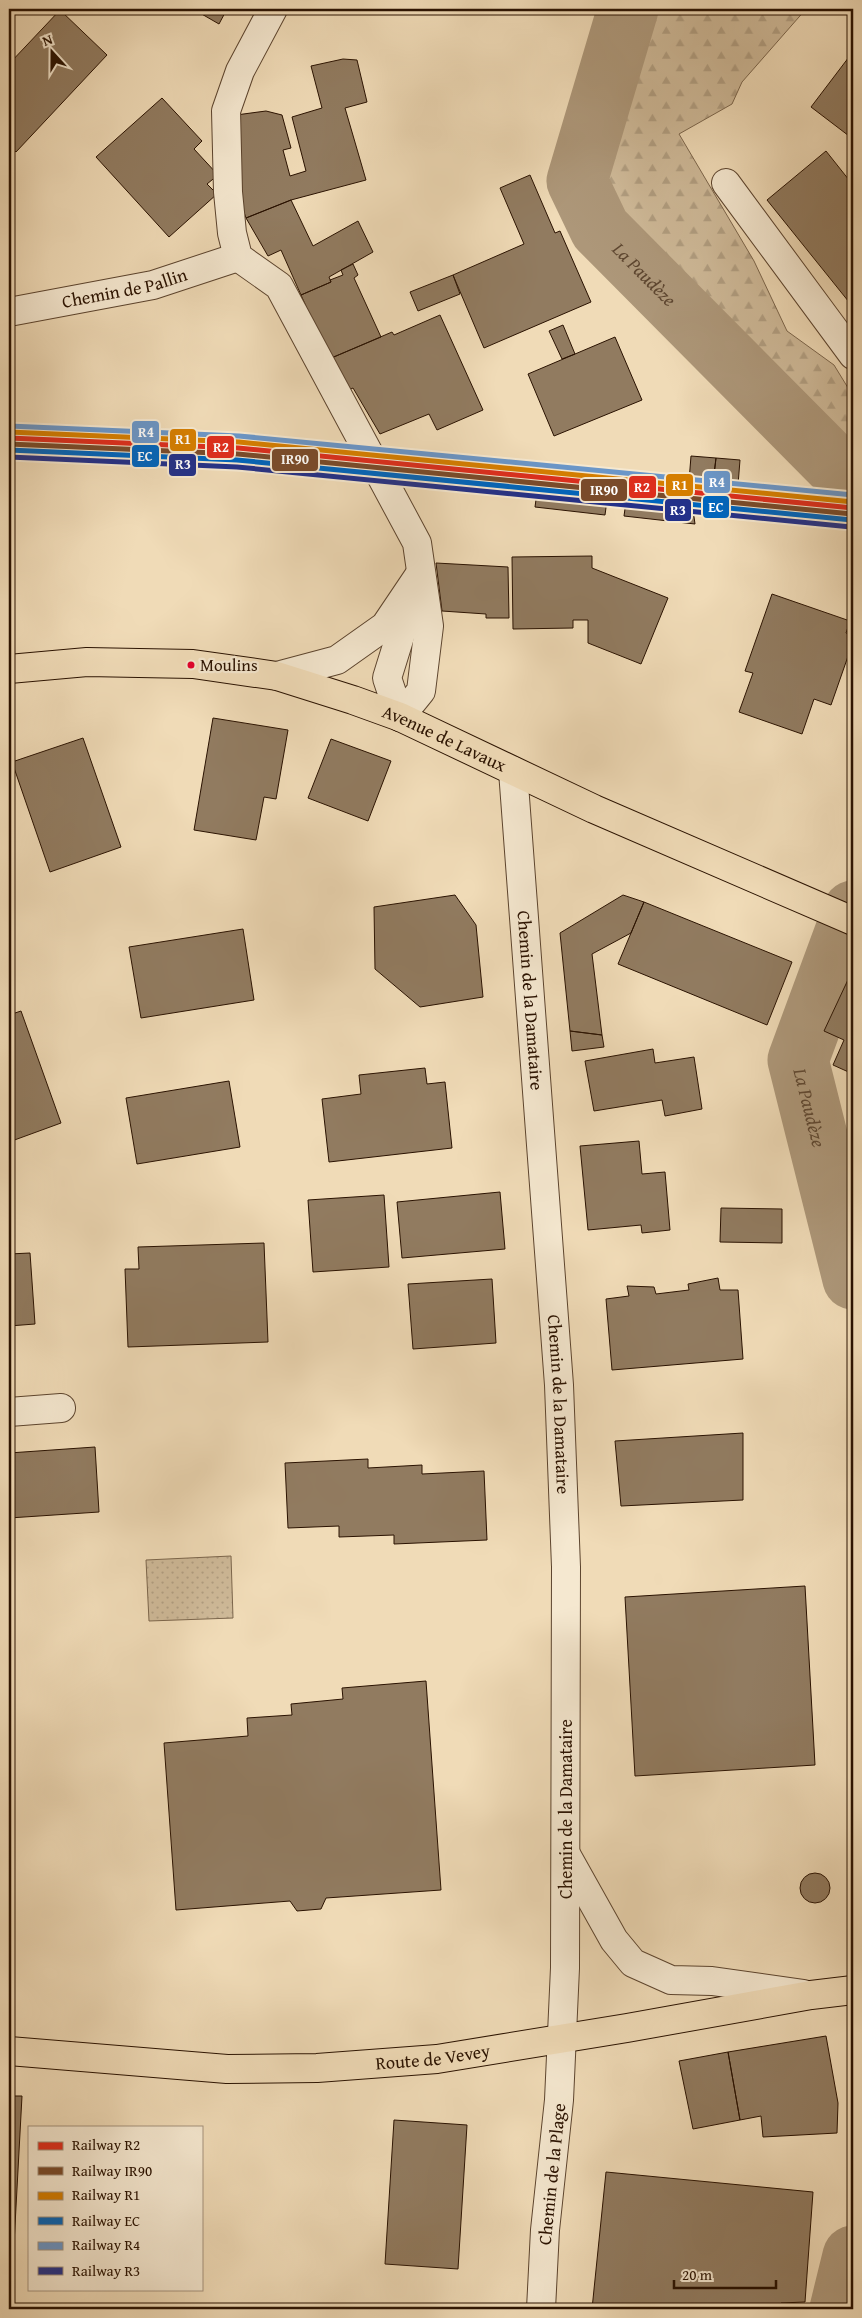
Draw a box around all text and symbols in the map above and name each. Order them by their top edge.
north arrow [28,28,78,78]
text: N [39,29,56,51]
water label: La Paudèze [606,235,683,313]
street label: Chemin de Pallin [60,261,191,315]
line badge: R4 [131,420,160,444]
text: R4 [138,422,154,442]
line badge: R1 [169,428,197,452]
text: R1 [175,429,191,449]
line badge: R2 [206,435,235,459]
text: R2 [213,437,229,457]
line badge: EC [131,444,160,468]
text: EC [137,446,153,466]
line badge: IR90 [271,448,319,472]
text: IR90 [281,449,309,469]
line badge: R3 [168,453,197,477]
text: R3 [175,454,191,474]
line badge: R4 [703,470,731,494]
text: R4 [709,472,725,492]
line badge: R1 [665,473,694,497]
line badge: R2 [628,475,657,499]
text: R1 [672,475,688,495]
text: R2 [634,477,650,497]
line badge: IR90 [580,478,628,502]
text: IR90 [590,480,618,500]
line badge: EC [702,495,730,519]
text: EC [708,497,724,517]
line badge: R3 [664,498,692,522]
text: R3 [670,500,686,520]
place label: Moulins [200,652,258,677]
marker: Moulins [186,660,196,670]
street label: Avenue de Lavaux [379,698,512,779]
street label: Chemin de la Damataire [510,910,551,1091]
water label: La Paudèze [786,1064,833,1151]
street label: Chemin de la Damataire [541,1313,577,1495]
street label: Chemin de la Damataire [552,1719,579,1899]
street label: Route de Vevey [374,2037,492,2077]
street label: Chemin de la Plage [531,2102,572,2246]
legend [28,2126,202,2290]
text: Railway R2 [72,2134,140,2155]
text: Railway IR90 [72,2160,152,2181]
text: Railway R1 [72,2184,140,2205]
text: Railway EC [72,2210,140,2231]
text: Railway R4 [72,2234,140,2255]
scale bar [674,2258,777,2290]
text: Railway R3 [72,2260,140,2281]
text: 20 m [682,2264,713,2285]

